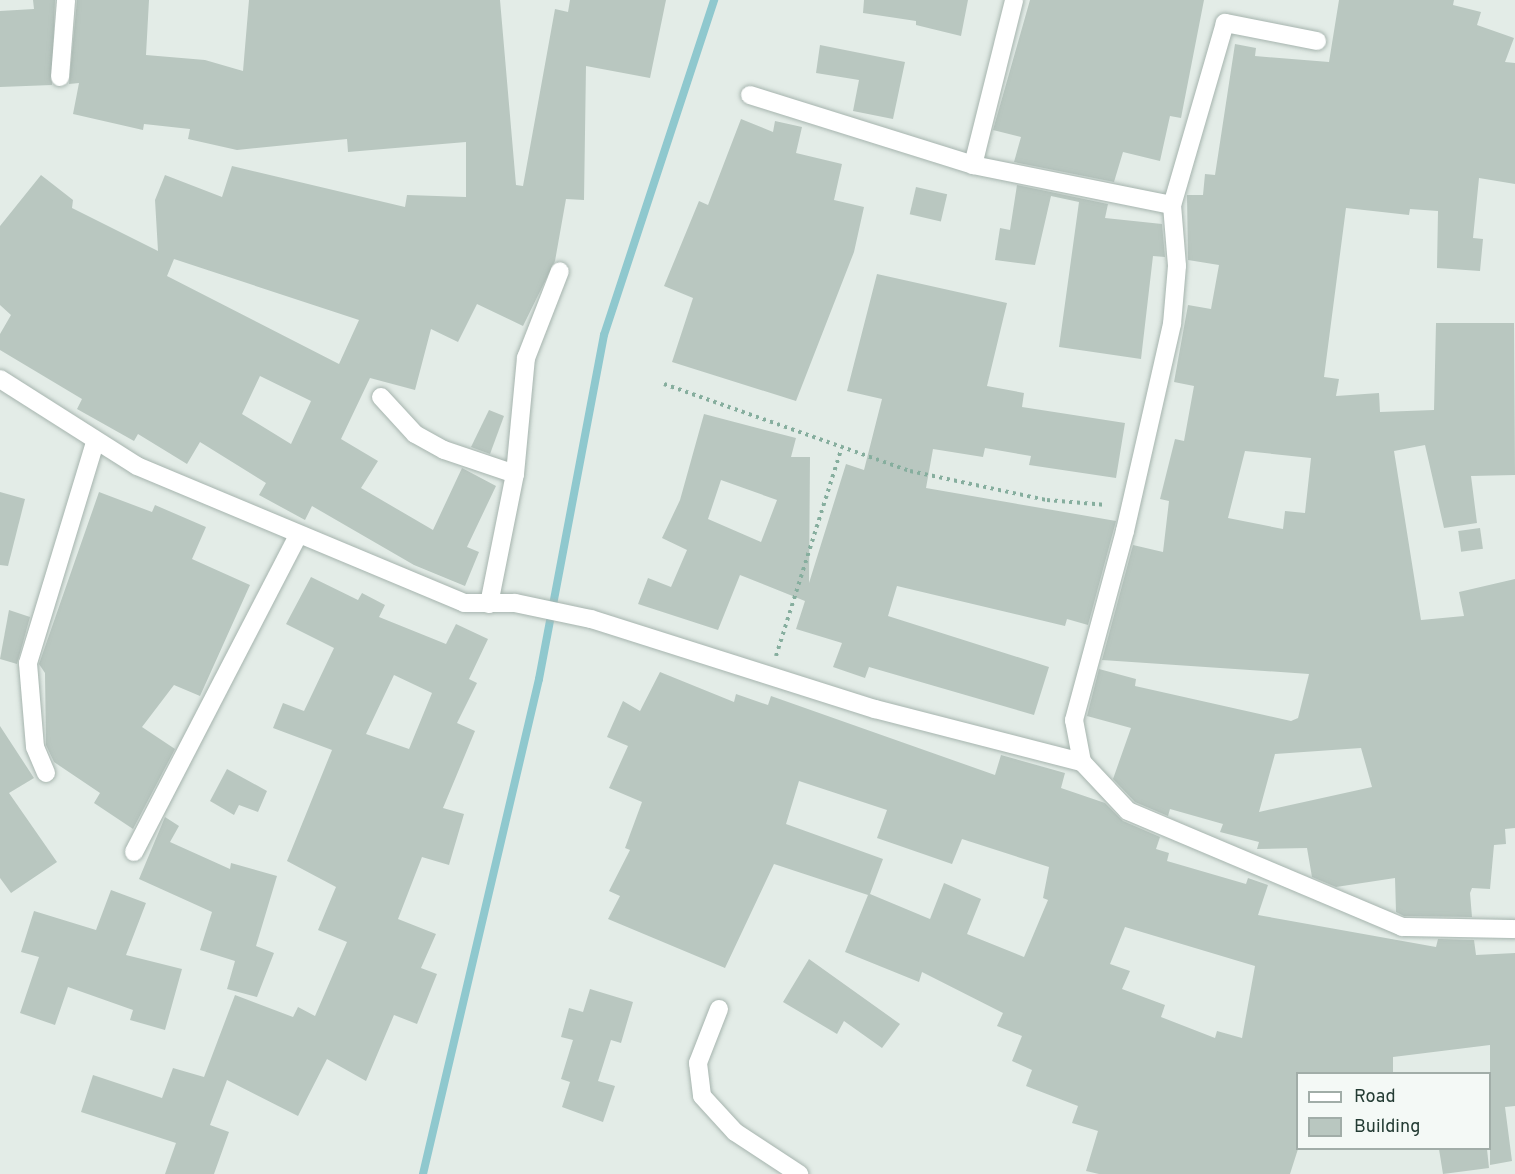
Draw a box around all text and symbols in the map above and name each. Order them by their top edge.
legend [1296,1072,1491,1150]
text: Road [1354,1086,1396,1109]
text: Building [1354,1116,1420,1139]

